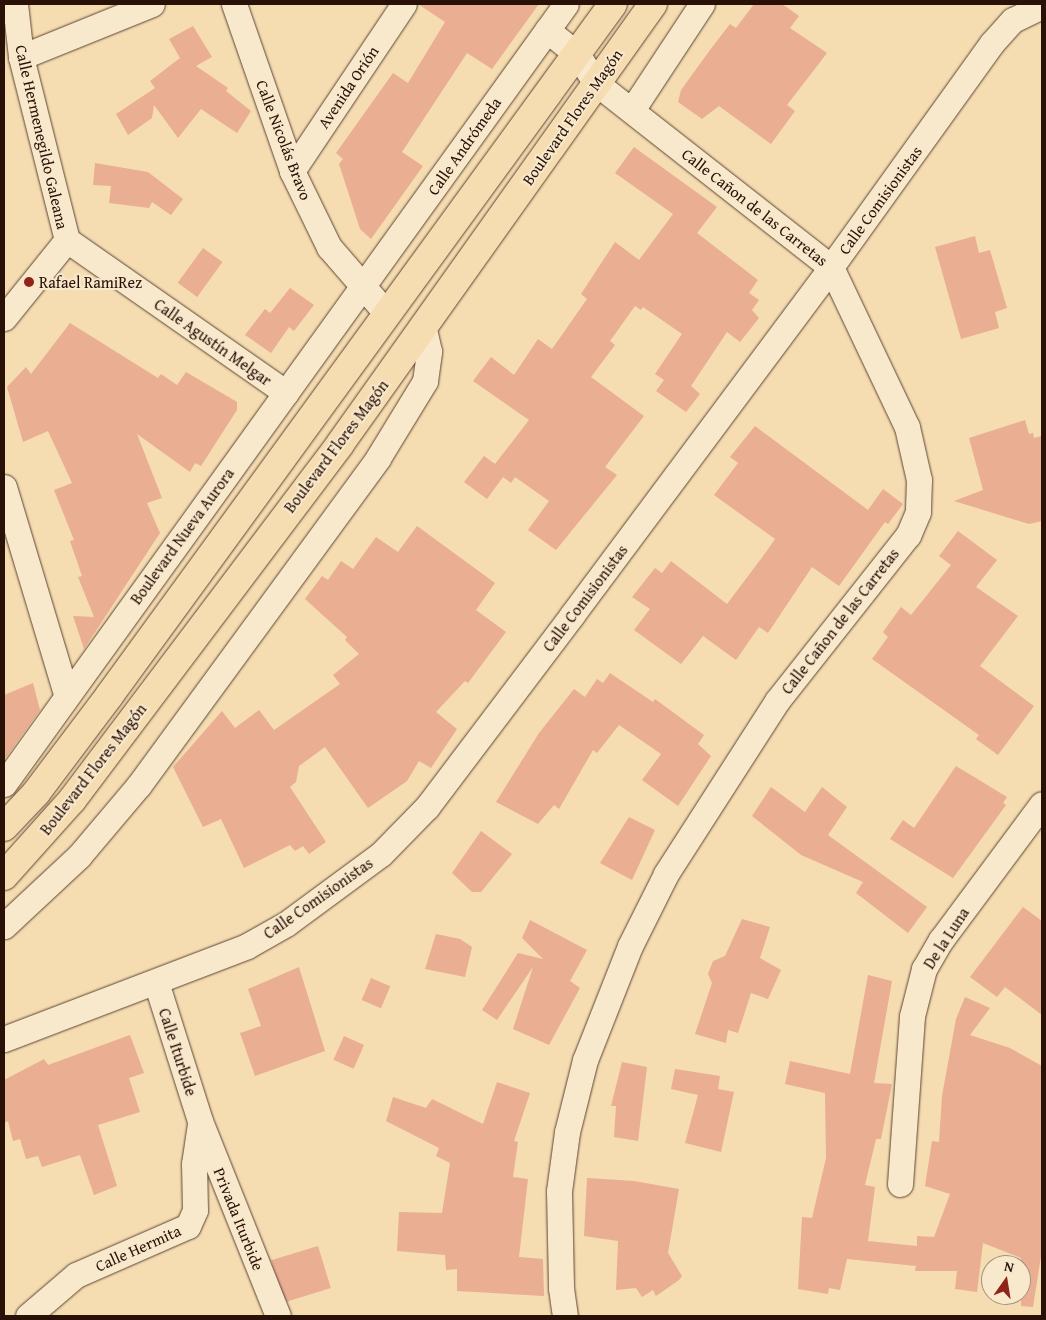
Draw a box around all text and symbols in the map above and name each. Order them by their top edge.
street label: Avenida Orión [313,42,383,132]
street label: Calle Hermenegildo Galeana [11,43,73,231]
street label: Boulevard Flores Magón [518,45,626,189]
street label: Calle Nicolás Bravo [252,77,316,203]
street label: Calle Andrómeda [423,93,505,199]
street label: Calle Comisionistas [834,142,926,258]
street label: Calle Cañon de las Carretas [678,144,832,270]
place label: Rafael RamiRez [39,272,142,292]
marker: Rafael RamiRez [23,276,35,288]
street label: Calle Agustín Melgar [151,294,275,390]
street label: Boulevard Flores Magón [280,376,392,516]
street label: Boulevard Nueva Aurora [126,464,238,608]
street label: Calle Comisionistas [538,541,632,655]
street label: Calle Cañon de las Carretas [777,544,903,698]
street label: Boulevard Flores Magón [36,699,150,839]
street label: Calle Comisionistas [260,853,376,943]
street label: De la Luna [919,904,973,972]
street label: Calle Iturbide [155,1006,201,1098]
street label: Privada Iturbide [210,1165,268,1273]
street label: Calle Hermita [92,1221,184,1275]
north arrow [981,1255,1031,1305]
text: N [1002,1256,1016,1277]

